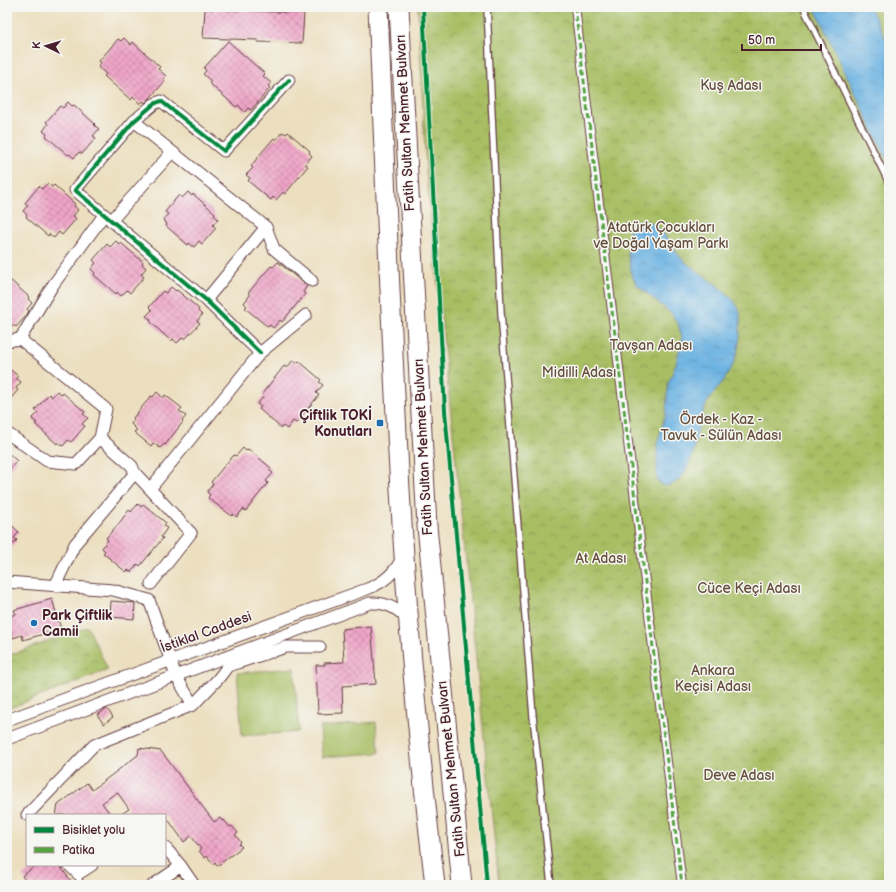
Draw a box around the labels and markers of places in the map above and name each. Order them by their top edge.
place label: Çiftlik TOKİ Konutları [299,405,372,440]
marker: Çiftlik TOKİ Konutları [375,418,385,428]
place label: Park Çiftlik Camii [42,607,113,640]
marker: Park Çiftlik Camii [29,618,39,628]

